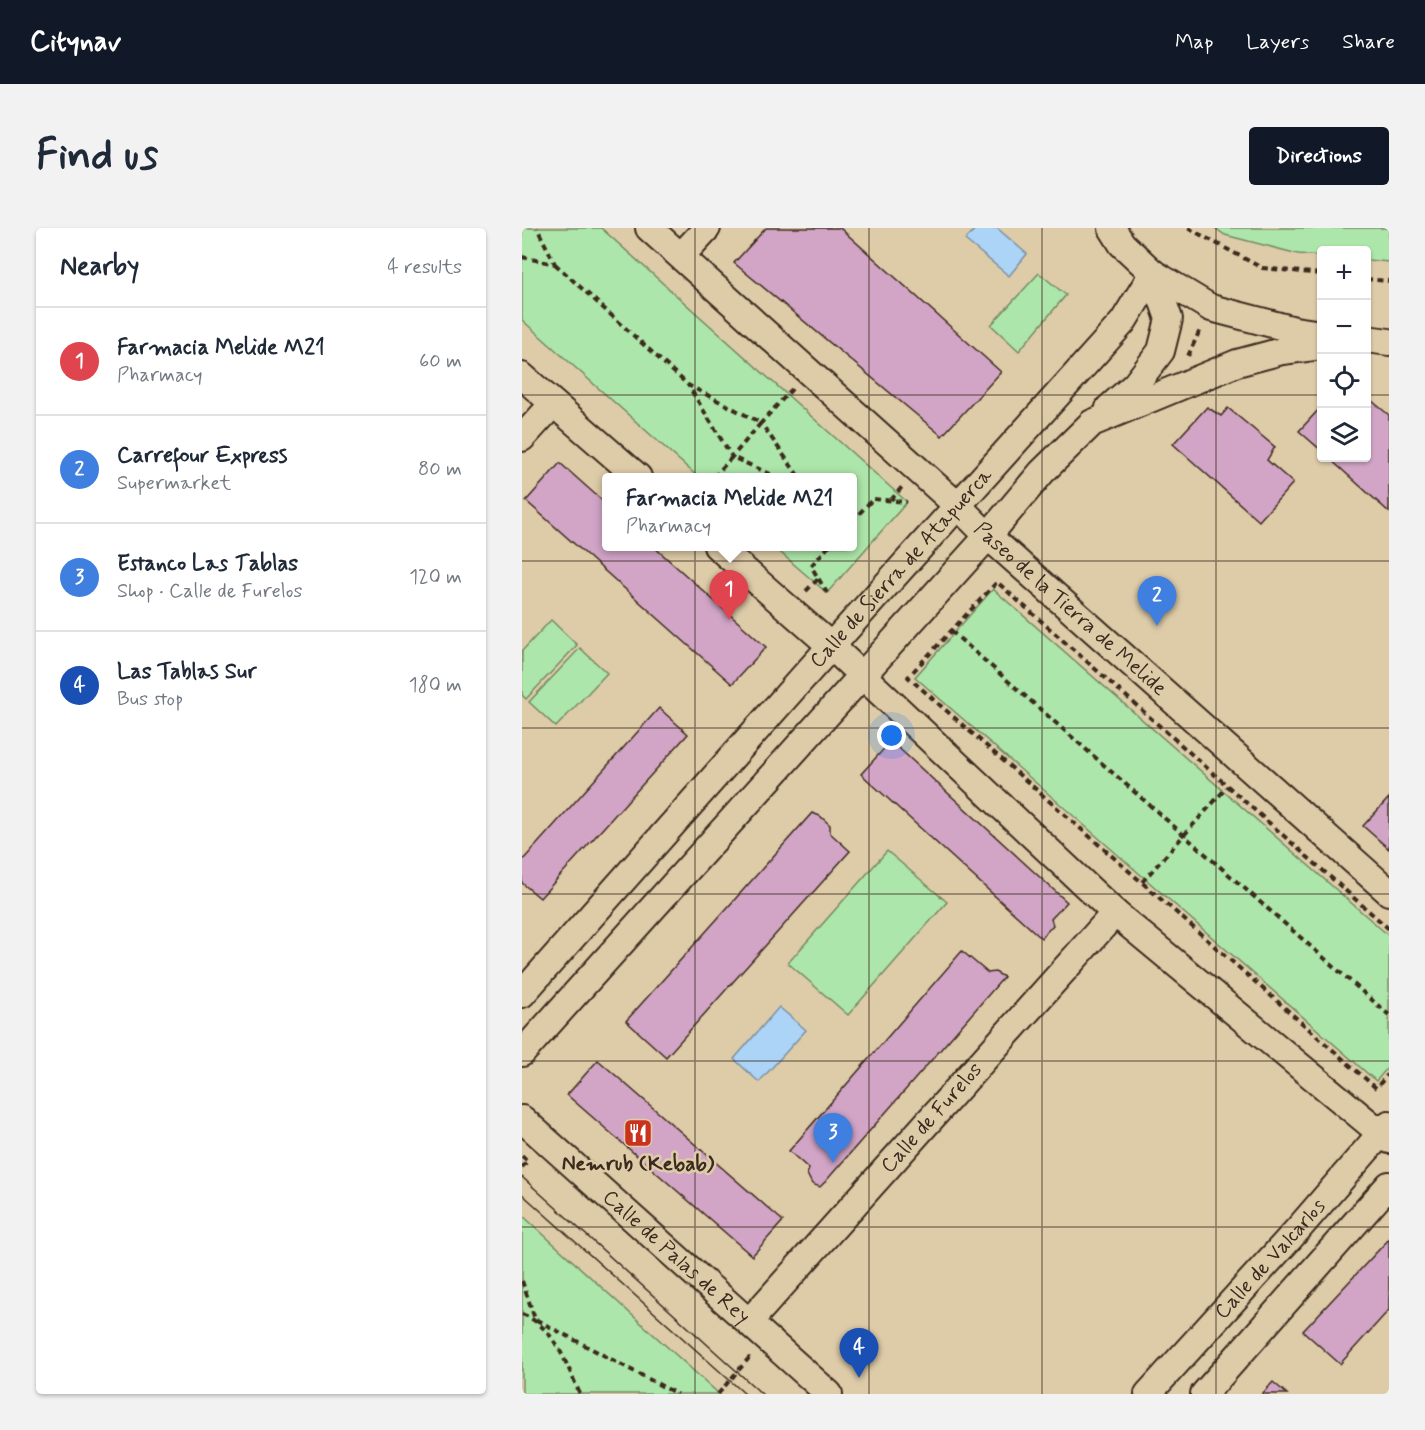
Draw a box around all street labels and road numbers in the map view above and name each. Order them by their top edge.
street label: Calle de Sierra de Atapuerca [804,462,999,674]
street label: Paseo de la Tierra de Melide [968,516,1173,702]
street label: Calle de Furelos [875,1056,989,1179]
street label: Calle de Palas de Rey [596,1184,756,1331]
street label: Calle de Valcarlos [1209,1193,1332,1326]

